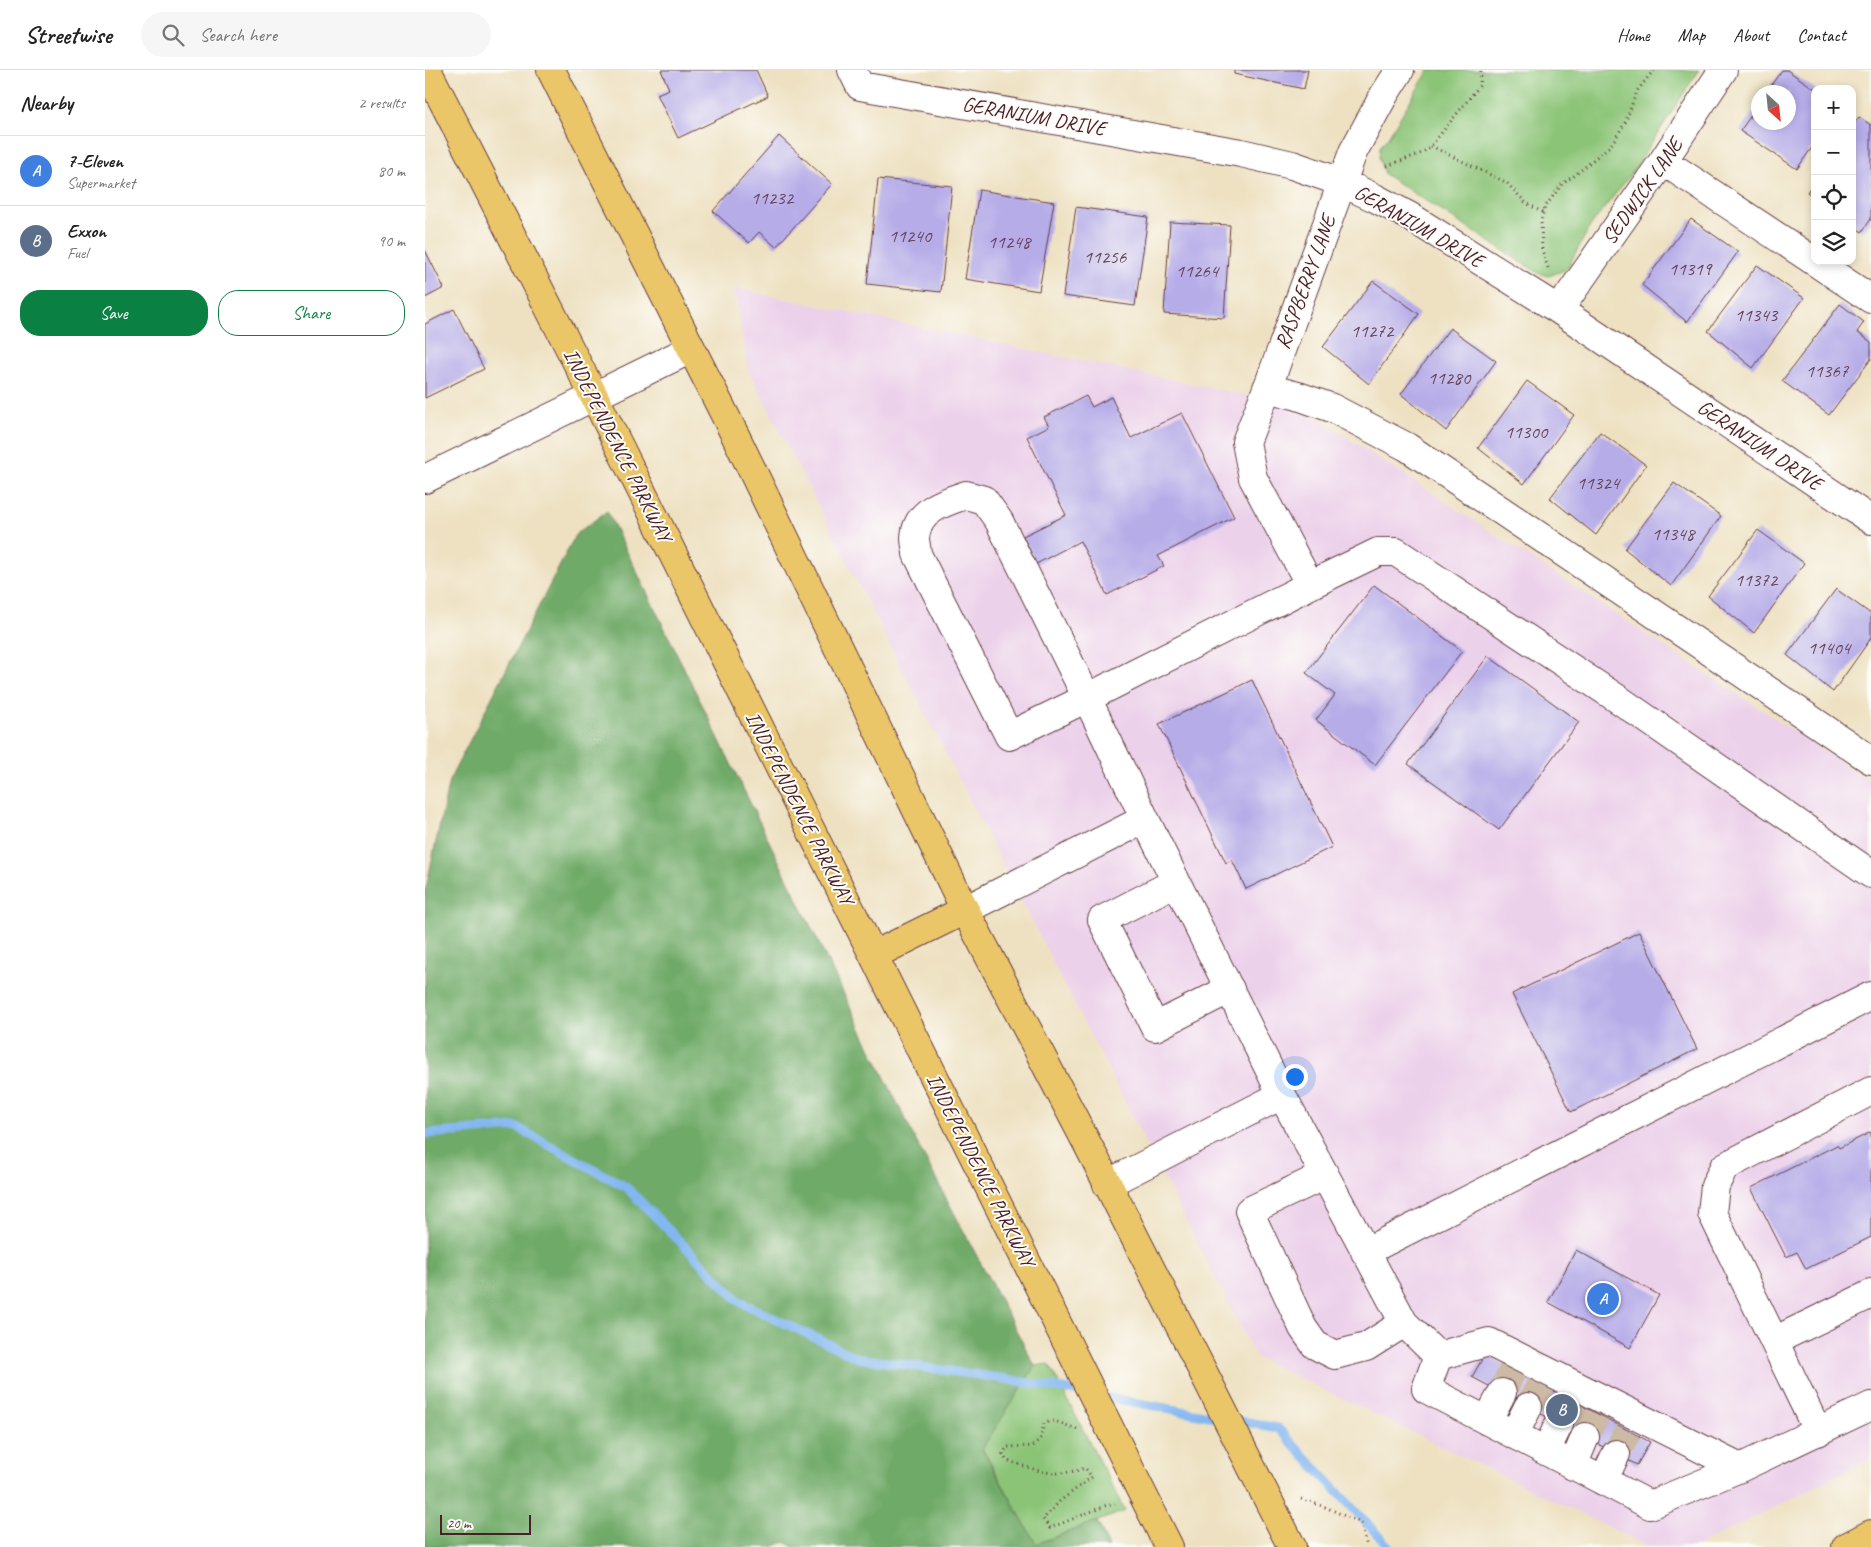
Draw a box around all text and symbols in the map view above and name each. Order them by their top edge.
search box [141,12,491,57]
text: Streetwise [25,20,111,50]
icon: search [159,21,187,49]
text: Search here [199,23,277,47]
text: Home [1617,24,1650,46]
text: Map [1678,24,1705,46]
text: About [1733,24,1769,46]
text: Contact [1797,24,1846,46]
north arrow [1751,85,1796,130]
map controls [1811,85,1856,265]
button: + [1811,85,1856,130]
text: Nearby [20,90,73,116]
street label: GERANIUM DRIVE [960,91,1110,142]
text: 2 results [358,93,405,113]
button: − [1811,130,1856,175]
street label: SEDWICK LANE [1596,131,1690,249]
text: 7-Eleven [67,149,123,173]
text: A [32,161,40,181]
text: 80 m [378,161,405,181]
text: Supermarket [67,173,135,193]
button: locate [1811,175,1856,220]
street label: GERANIUM DRIVE [1350,179,1490,275]
house number: 11232 [751,186,795,210]
street label: RASPBERRY LANE [1269,209,1342,352]
text: Exxon [67,219,106,243]
button: layers [1811,220,1856,265]
house number: 11240 [889,224,933,248]
house number: 11248 [988,230,1033,254]
text: B [32,231,40,251]
text: 90 m [378,231,405,251]
text: Fuel [67,243,88,263]
house number: 11256 [1084,245,1128,269]
house number: 11319 [1669,257,1713,281]
house number: 11264 [1176,259,1221,283]
button: Save [20,290,208,336]
button: Share [218,290,405,336]
house number: 11343 [1735,303,1779,327]
house number: 11272 [1351,319,1395,343]
street label: INDEPENDENCE PARKWAY [558,344,680,549]
house number: 11367 [1806,359,1850,383]
house number: 11280 [1428,366,1472,390]
street label: GERANIUM DRIVE [1693,394,1829,498]
house number: 11300 [1505,420,1549,444]
house number: 11324 [1577,471,1622,495]
house number: 11348 [1652,522,1697,546]
house number: 11372 [1735,568,1779,592]
house number: 11404 [1808,636,1853,660]
street label: INDEPENDENCE PARKWAY [740,707,862,912]
your location [1282,1064,1308,1090]
street label: INDEPENDENCE PARKWAY [921,1069,1043,1274]
pin: A [1587,1280,1619,1318]
pin: B [1546,1391,1578,1429]
scale bar [440,1512,531,1535]
text: 20 m [447,1515,471,1532]

